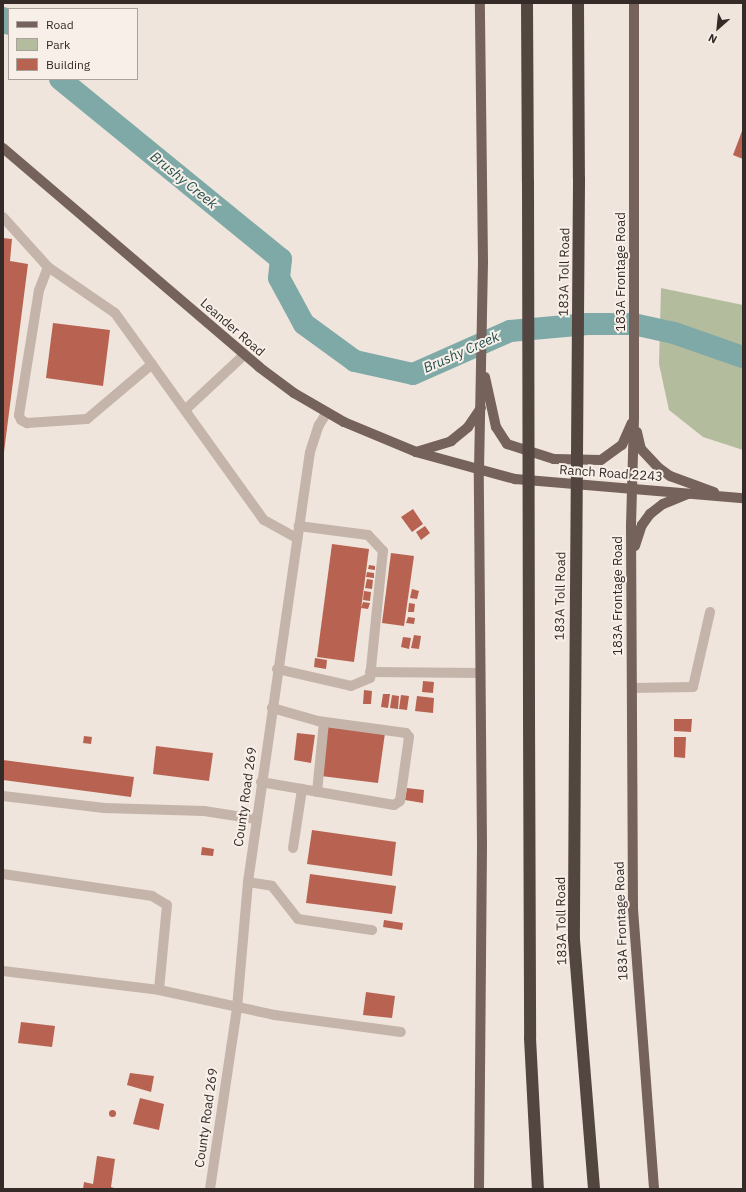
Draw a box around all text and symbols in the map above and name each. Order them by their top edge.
legend [8,8,138,80]
north arrow [698,8,738,48]
text: Road [46,17,74,32]
text: N [706,31,719,47]
text: Park [46,37,70,52]
text: Building [46,57,90,72]
water label: Brushy Creek [147,148,221,212]
street label: 183A Frontage Road [613,212,629,332]
street label: 183A Toll Road [556,228,574,316]
street label: Leander Road [197,296,267,360]
water label: Brushy Creek [420,328,502,376]
street label: Ranch Road 2243 [559,463,663,485]
street label: 183A Frontage Road [610,536,626,656]
street label: 183A Toll Road [552,552,570,640]
street label: County Road 269 [231,746,261,848]
street label: 183A Frontage Road [612,861,632,981]
street label: 183A Toll Road [553,877,571,965]
street label: County Road 269 [192,1067,222,1169]

